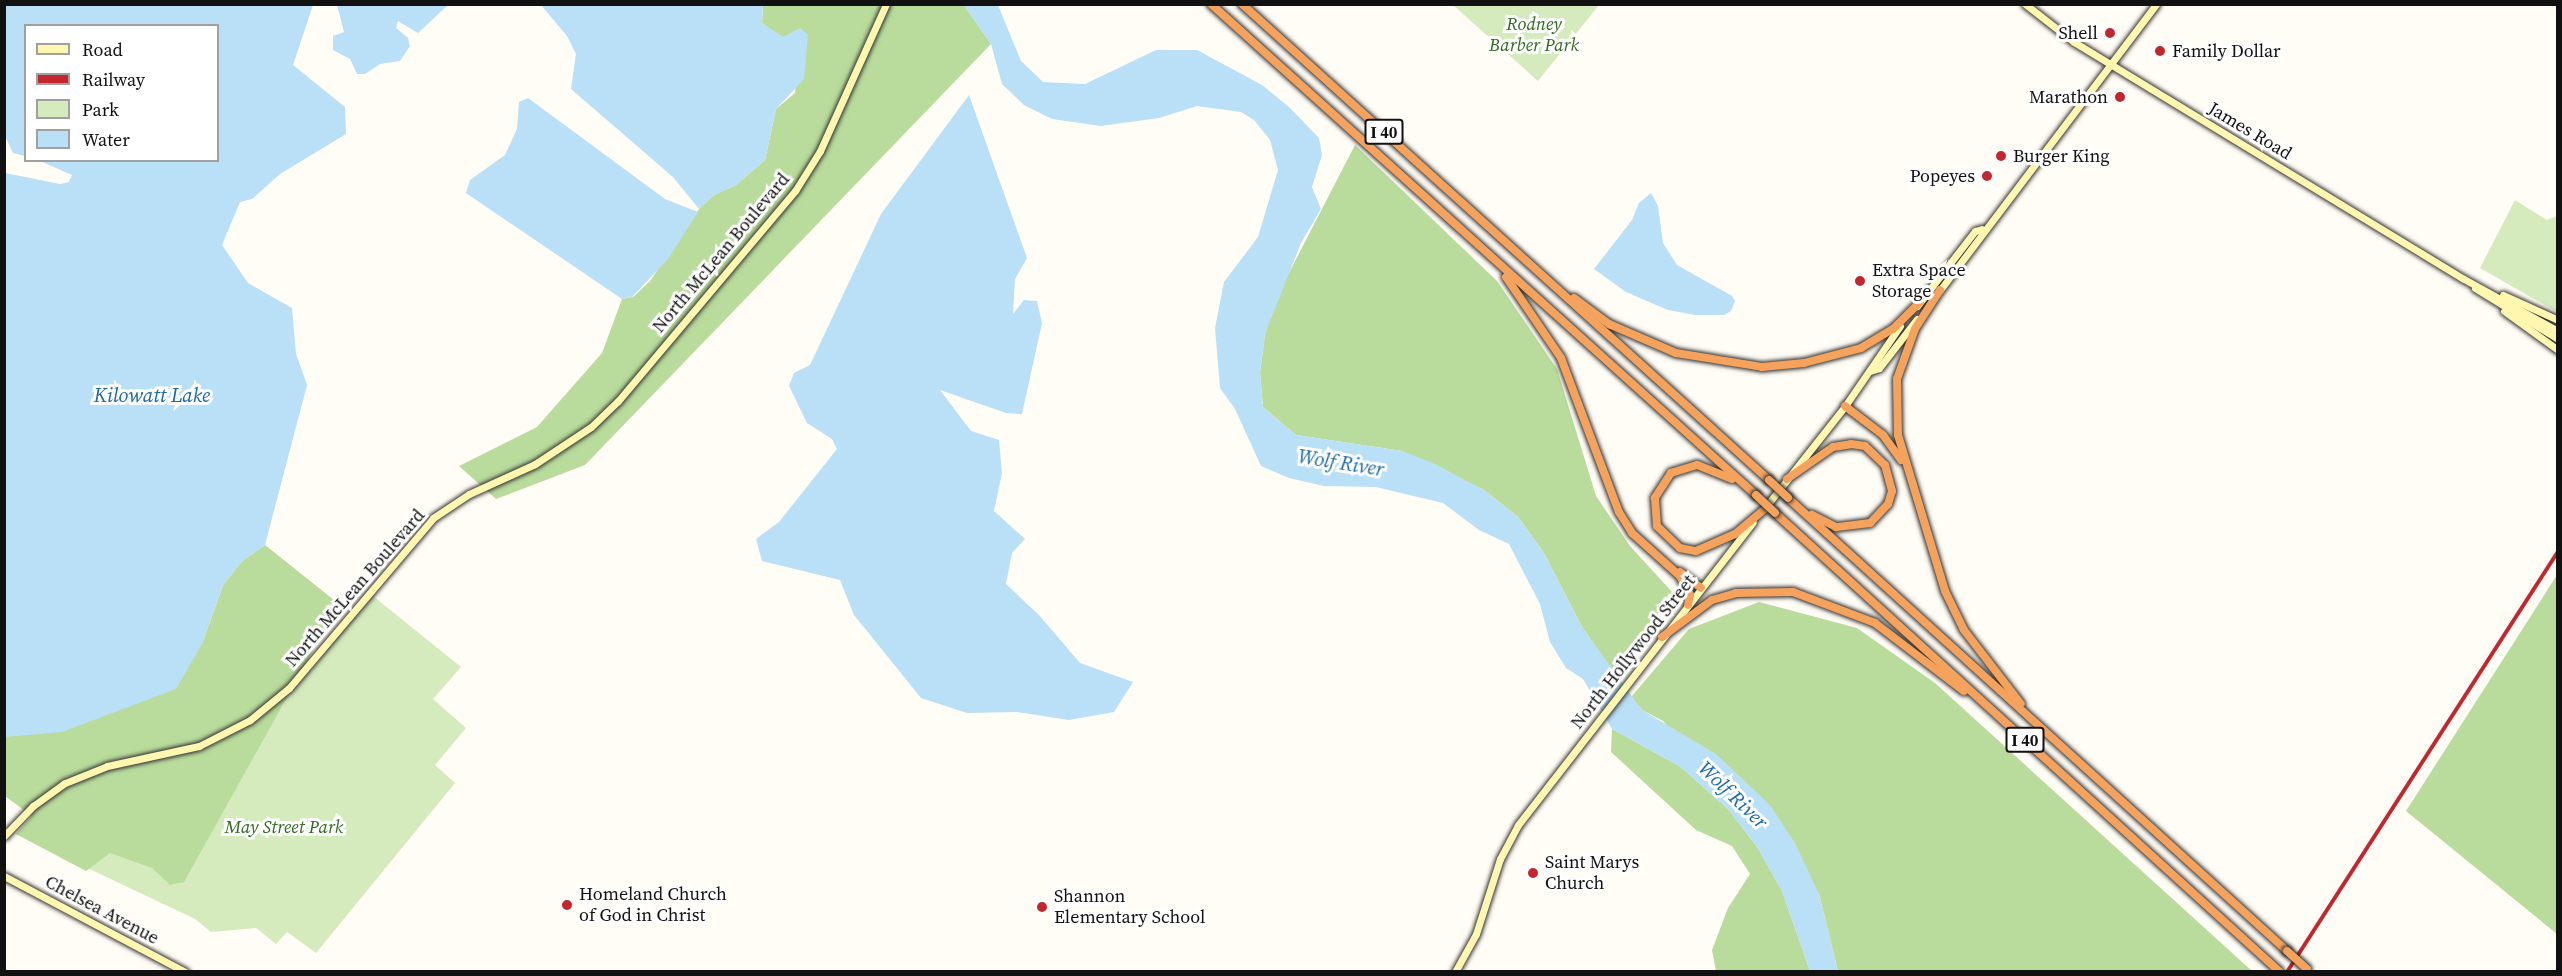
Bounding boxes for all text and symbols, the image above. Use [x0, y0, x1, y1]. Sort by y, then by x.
park label: Rodney Barber Park [1489, 14, 1579, 57]
place label: Shell [2058, 22, 2098, 44]
legend [24, 24, 219, 162]
marker: Shell [2103, 26, 2117, 40]
text: Road [82, 37, 123, 62]
place label: Family Dollar [2172, 40, 2281, 62]
marker: Family Dollar [2153, 44, 2167, 58]
text: Railway [82, 67, 145, 92]
place label: Marathon [2029, 86, 2108, 108]
marker: Marathon [2113, 90, 2127, 104]
text: Park [82, 97, 119, 122]
street label: James Road [2204, 98, 2296, 164]
road number: I 40 [1364, 119, 1404, 145]
text: Water [82, 127, 130, 152]
place label: Burger King [2013, 145, 2110, 167]
marker: Burger King [1994, 149, 2008, 163]
place label: Popeyes [1910, 165, 1975, 187]
street label: North McLean Boulevard [648, 169, 794, 337]
marker: Popeyes [1980, 169, 1994, 183]
place label: Extra Space Storage [1872, 260, 1966, 302]
marker: Extra Space Storage [1853, 274, 1867, 288]
water label: Kilowatt Lake [94, 383, 210, 407]
water label: Wolf River [1296, 444, 1386, 482]
street label: North McLean Boulevard [281, 505, 429, 671]
street label: North Hollywood Street [1566, 571, 1700, 733]
road number: I 40 [2006, 727, 2044, 753]
water label: Wolf River [1693, 756, 1773, 834]
park label: May Street Park [225, 816, 343, 838]
place label: Saint Marys Church [1545, 852, 1639, 894]
marker: Saint Marys Church [1526, 866, 1540, 880]
street label: Chelsea Avenue [41, 871, 163, 949]
place label: Homeland Church of God in Christ [579, 884, 727, 926]
place label: Shannon Elementary School [1054, 886, 1205, 928]
marker: Homeland Church of God in Christ [560, 898, 574, 912]
marker: Shannon Elementary School [1035, 900, 1049, 914]

